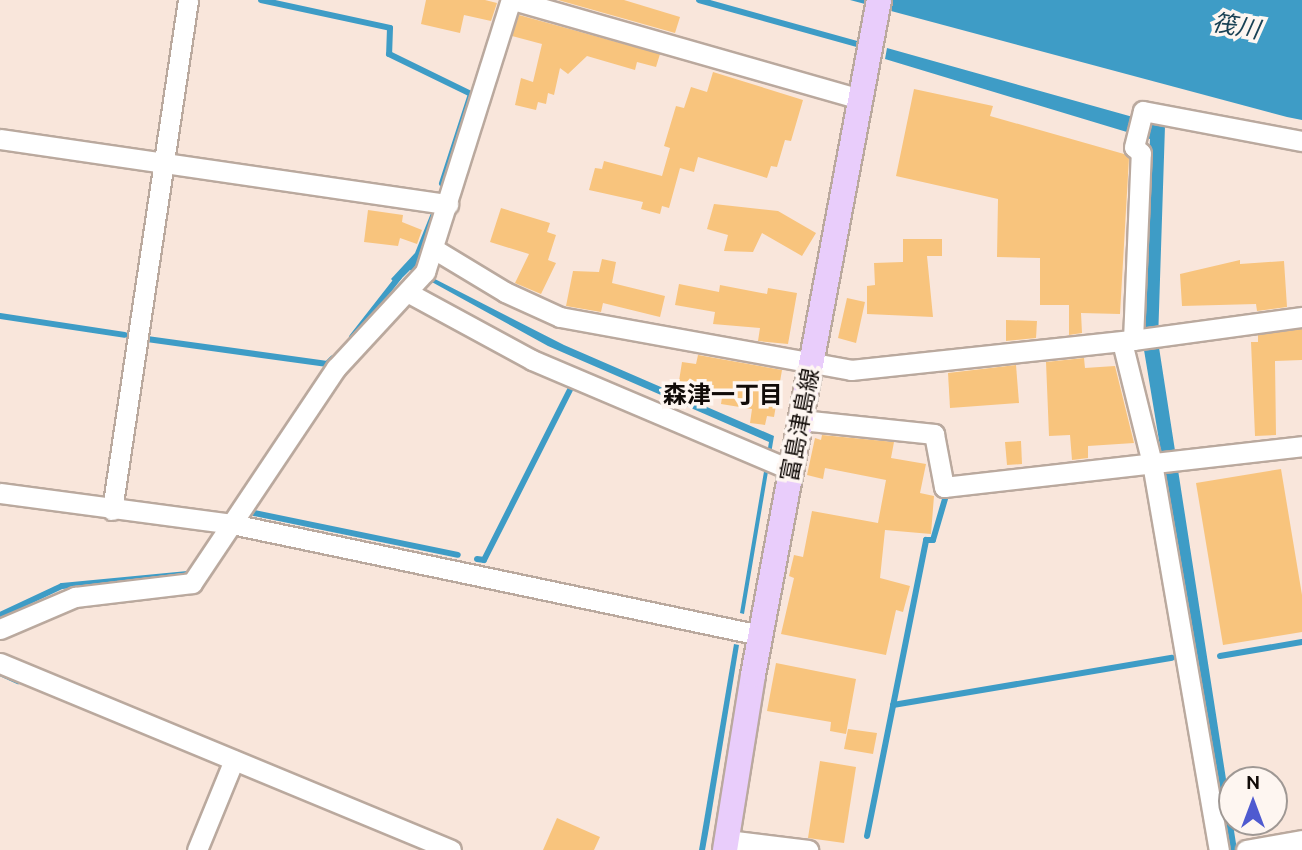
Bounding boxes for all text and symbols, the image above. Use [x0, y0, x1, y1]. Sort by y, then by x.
water label: 筏川 [1210, 8, 1262, 44]
street label: 富島津島線 [775, 366, 825, 484]
district label: 森津一丁目 [663, 381, 783, 409]
north arrow [1218, 766, 1288, 836]
text: N [1246, 771, 1260, 793]

